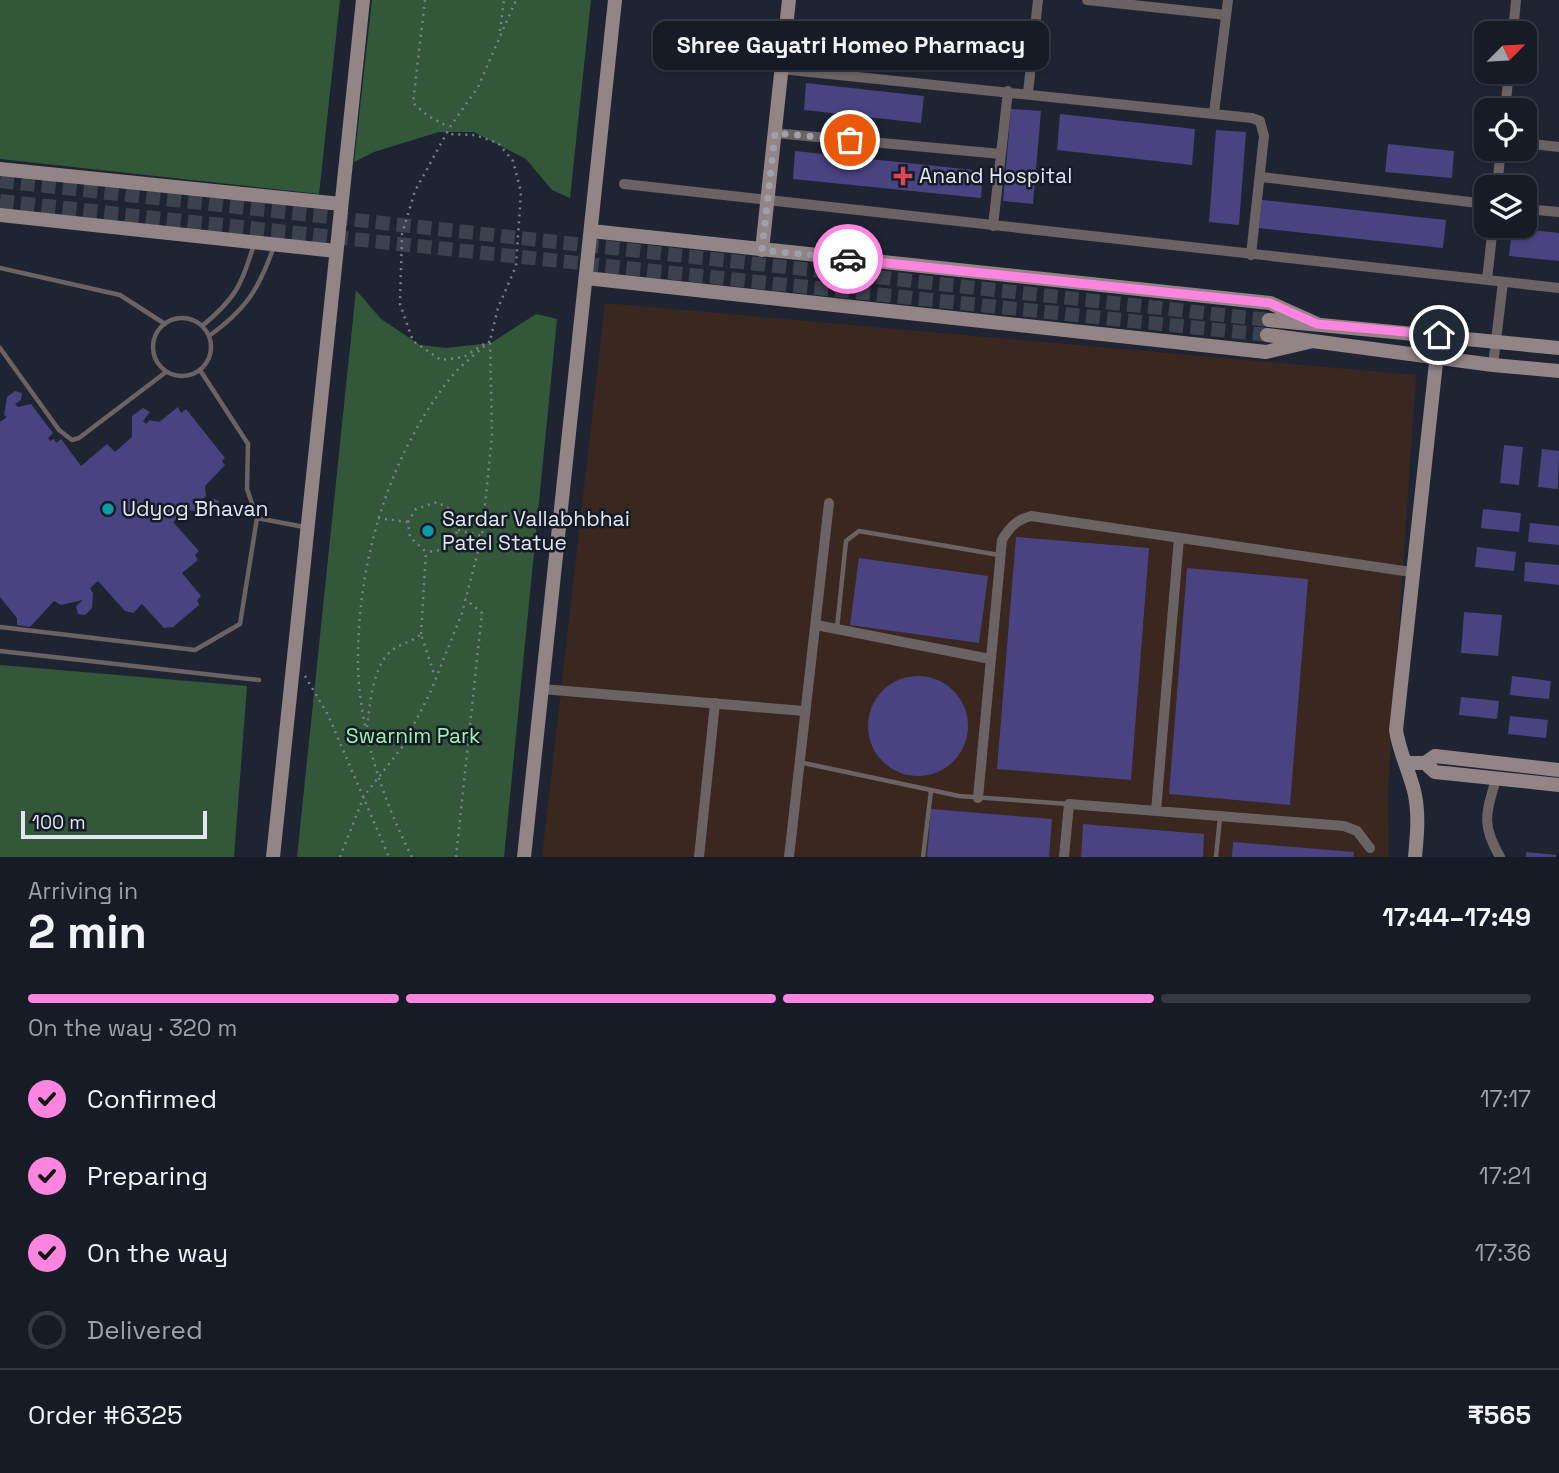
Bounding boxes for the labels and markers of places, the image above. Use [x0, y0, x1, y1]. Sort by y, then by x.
callout: Shree Gayatri Homeo Pharmacy [652, 21, 1048, 70]
pin [820, 110, 880, 170]
place label: Anand Hospital [919, 162, 1072, 189]
marker: Anand Hospital [893, 166, 913, 186]
pin [1409, 305, 1469, 365]
place label: Udyog Bhavan [122, 495, 268, 522]
marker: Udyog Bhavan [100, 501, 116, 517]
place label: Sardar Vallabhbhai Patel Statue [442, 505, 630, 556]
marker: Sardar Vallabhbhai Patel Statue [420, 523, 436, 539]

